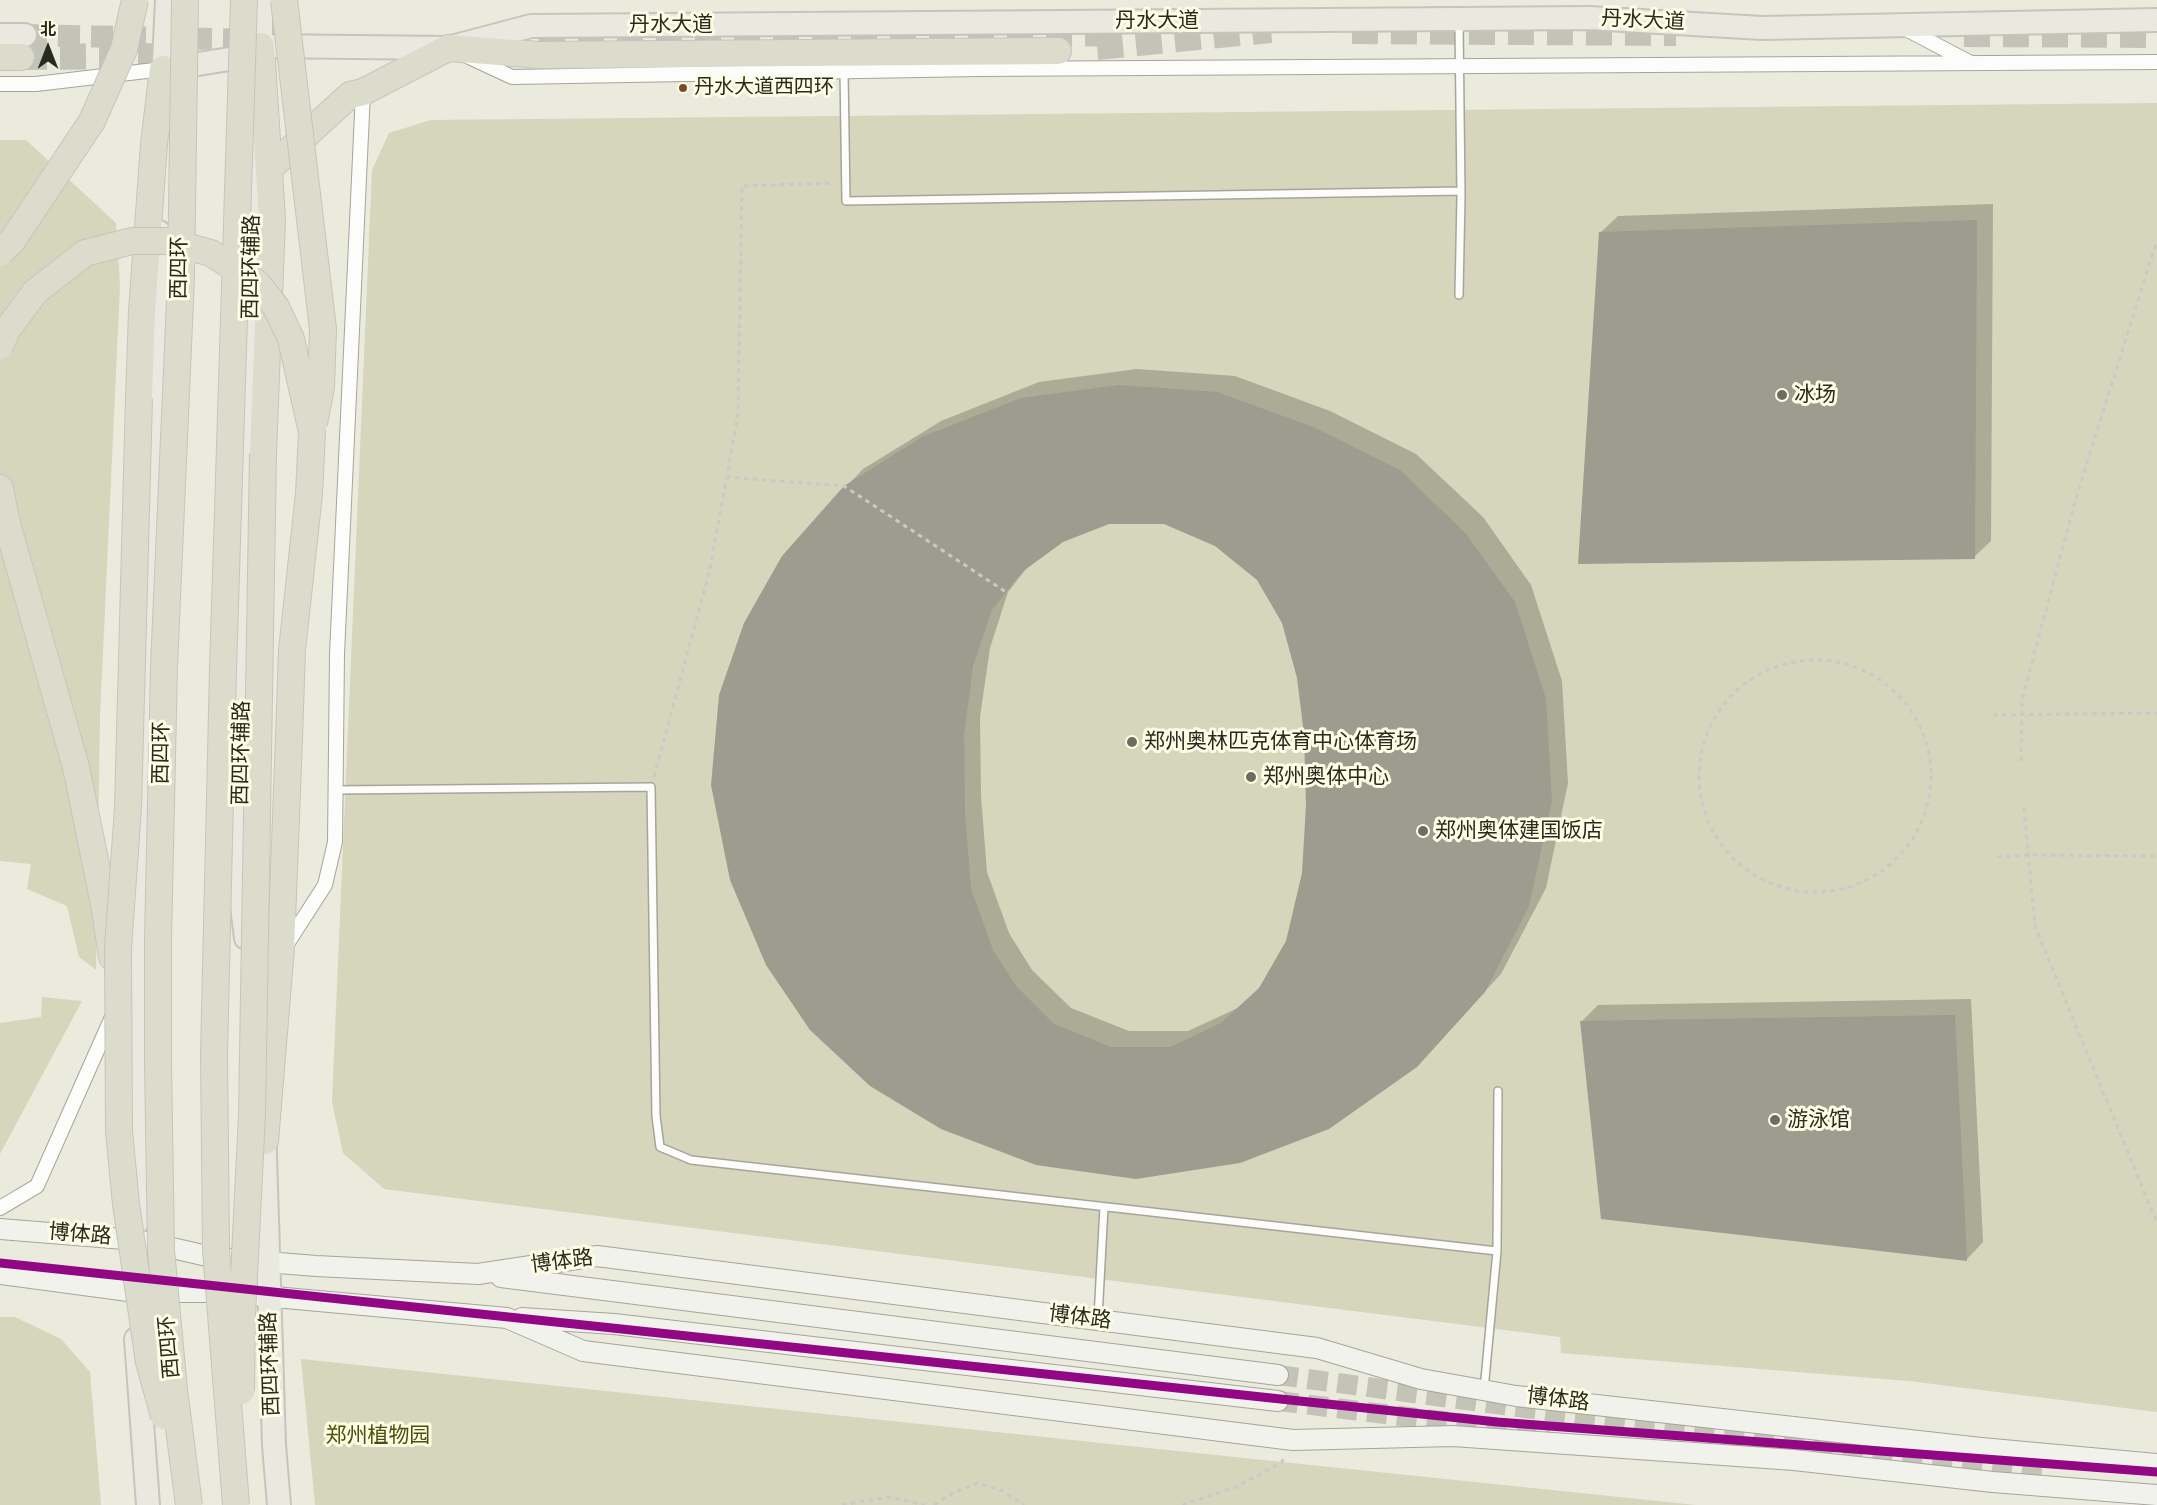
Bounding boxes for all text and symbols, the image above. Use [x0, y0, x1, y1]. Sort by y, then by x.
street label: 丹水大道 [1600, 6, 1686, 36]
street label: 丹水大道 [1115, 8, 1199, 34]
street label: 丹水大道 [629, 12, 713, 38]
north arrow [18, 18, 78, 78]
text: 北 [40, 19, 56, 40]
place label: 丹水大道西四环 [694, 76, 834, 100]
marker: 丹水大道西四环 [677, 82, 689, 94]
street label: 西四环辅路 [238, 214, 266, 320]
street label: 西四环 [167, 236, 193, 300]
place label: 冰场 [1794, 382, 1836, 408]
marker: 冰场 [1775, 388, 1789, 402]
street label: 西四环辅路 [228, 700, 256, 806]
street label: 西四环 [149, 721, 175, 785]
place label: 郑州奥林匹克体育中心体育场 [1144, 729, 1417, 755]
marker: 郑州奥林匹克体育中心体育场 [1125, 735, 1139, 749]
place label: 郑州奥体中心 [1263, 764, 1389, 790]
marker: 郑州奥体中心 [1244, 770, 1258, 784]
place label: 郑州奥体建国饭店 [1435, 818, 1603, 844]
marker: 郑州奥体建国饭店 [1416, 824, 1430, 838]
place label: 游泳馆 [1787, 1107, 1850, 1133]
marker: 游泳馆 [1768, 1113, 1782, 1127]
street label: 博体路 [48, 1220, 112, 1250]
street label: 博体路 [529, 1246, 595, 1278]
street label: 博体路 [1047, 1302, 1113, 1334]
street label: 西四环辅路 [257, 1311, 285, 1417]
street label: 西四环 [155, 1315, 185, 1379]
street label: 博体路 [1525, 1384, 1591, 1416]
park label: 郑州植物园 [326, 1423, 430, 1449]

